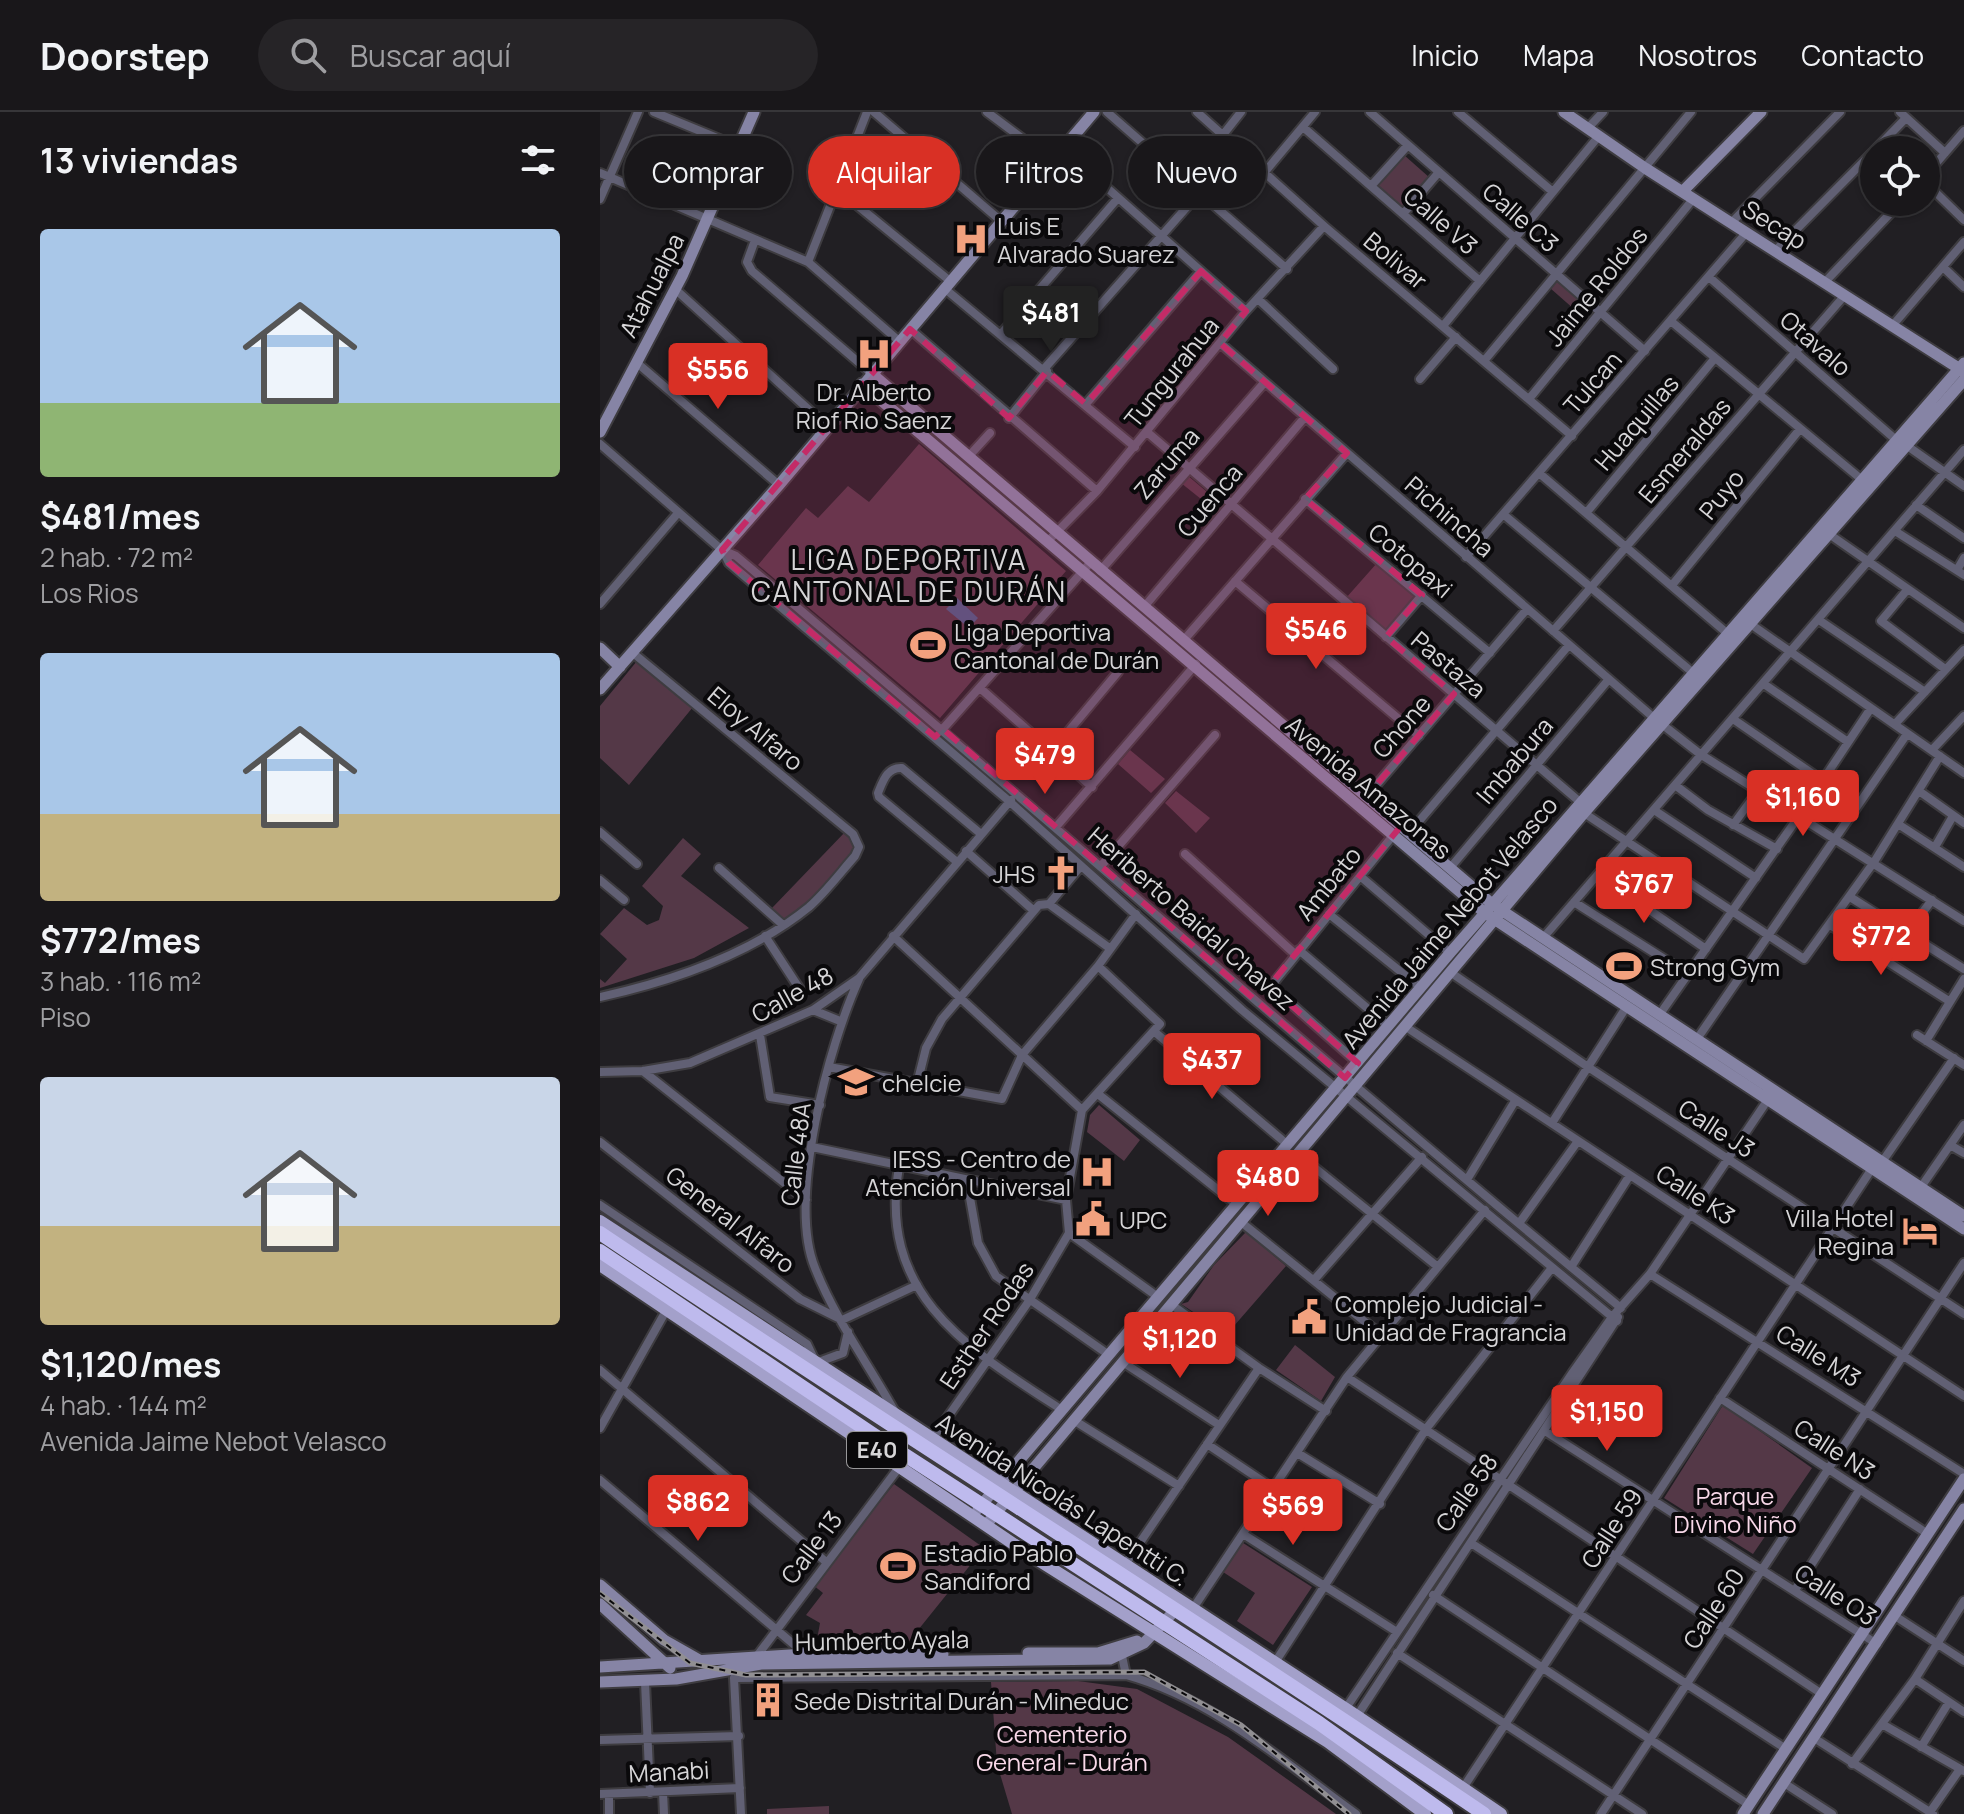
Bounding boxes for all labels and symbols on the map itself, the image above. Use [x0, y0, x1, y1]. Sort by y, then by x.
street label: Calle C3 [1476, 175, 1566, 259]
street label: Calle V3 [1397, 179, 1485, 261]
street label: Secap [1737, 192, 1813, 256]
place label: Luis E Alvarado Suarez [997, 209, 1175, 270]
street label: Jaime Roldos [1538, 219, 1654, 353]
hospital icon: Luis E Alvarado Suarez [952, 220, 990, 258]
street label: Bolivar [1357, 224, 1435, 297]
street label: Atahualpa [611, 227, 691, 343]
pin: $481 [1004, 286, 1098, 354]
street label: Otavalo [1773, 303, 1859, 383]
street label: Tungurahua [1116, 310, 1226, 434]
hospital icon: Dr. Alberto Riof Rio Saenz [855, 335, 893, 373]
pin: $556 [671, 343, 765, 411]
street label: Tulcan [1555, 343, 1629, 421]
street label: Huaquillas [1586, 367, 1686, 477]
place label: Dr. Alberto Riof Rio Saenz [796, 375, 952, 436]
street label: Esmeraldas [1630, 390, 1738, 510]
street label: Zaruma [1126, 420, 1206, 506]
street label: Cuenca [1169, 457, 1249, 543]
street label: Puyo [1691, 462, 1751, 526]
street label: Pichincha [1398, 468, 1502, 564]
street label: Cotopaxi [1362, 515, 1460, 605]
district label: LIGA DEPORTIVA CANTONAL DE DURÁN [751, 540, 1067, 610]
pin: $546 [1269, 603, 1363, 671]
place label: Liga Deportiva Cantonal de Durán [954, 615, 1159, 676]
street label: Pastaza [1405, 623, 1493, 705]
sports icon: Liga Deportiva Cantonal de Durán [909, 626, 947, 664]
street label: Eloy Alfaro [701, 678, 811, 778]
street label: Chone [1364, 687, 1438, 765]
street label: Avenida Amazonas [1279, 708, 1459, 866]
street label: Imbabura [1468, 710, 1560, 810]
pin: $479 [998, 728, 1092, 796]
pin: $1,160 [1738, 770, 1868, 838]
street label: Avenida Jaime Nebot Velasco [1334, 789, 1564, 1055]
street label: Heriberto Baidal Chavez [1082, 819, 1302, 1017]
street label: Ambato [1288, 839, 1368, 927]
church icon: JHS [1042, 854, 1080, 892]
place label: JHS [993, 857, 1035, 890]
pin: $767 [1597, 857, 1691, 925]
pin: $772 [1834, 909, 1928, 977]
sports icon: Strong Gym [1605, 947, 1643, 985]
place label: Strong Gym [1650, 950, 1780, 983]
street label: Calle 48 [745, 958, 839, 1030]
pin: $437 [1165, 1033, 1259, 1101]
school or university icon: chelcie [837, 1063, 875, 1101]
place label: chelcie [882, 1066, 962, 1099]
street label: Calle J3 [1672, 1091, 1762, 1165]
street label: Calle 48A [772, 1100, 818, 1208]
place label: IESS - Centro de Atención Universal [865, 1142, 1071, 1203]
pin: $480 [1221, 1150, 1315, 1218]
hospital icon: IESS - Centro de Atención Universal [1078, 1153, 1116, 1191]
street label: Calle K3 [1650, 1156, 1742, 1232]
street label: General Alfaro [660, 1158, 802, 1280]
public building icon: UPC [1074, 1200, 1112, 1238]
place label: Villa Hotel Regina [1786, 1201, 1894, 1262]
place label: UPC [1119, 1203, 1168, 1236]
hotel icon: Villa Hotel Regina [1901, 1212, 1939, 1250]
street label: Esther Rodas [931, 1255, 1041, 1395]
place label: Complejo Judicial - Unidad de Fragrancia [1335, 1287, 1567, 1348]
public building icon: Complejo Judicial - Unidad de Fragrancia [1290, 1298, 1328, 1336]
pin: $1,120 [1115, 1312, 1245, 1380]
street label: Calle M3 [1770, 1316, 1868, 1394]
pin: $1,150 [1542, 1385, 1672, 1453]
street label: Avenida Nicolás Lapentti C. [930, 1405, 1196, 1593]
street label: Calle N3 [1788, 1411, 1882, 1487]
road number: E40 [847, 1432, 907, 1468]
street label: Calle 58 [1427, 1446, 1505, 1538]
pin: $862 [651, 1475, 745, 1543]
pin: $569 [1246, 1479, 1340, 1547]
park label: Parque Divino Niño [1673, 1479, 1797, 1540]
street label: Calle 59 [1573, 1482, 1649, 1574]
street label: Calle 13 [773, 1504, 849, 1590]
place label: Estadio Pablo Sandiford [924, 1536, 1073, 1597]
sports icon: Estadio Pablo Sandiford [879, 1547, 917, 1585]
street label: Calle O3 [1789, 1555, 1883, 1633]
street label: Calle 60 [1675, 1561, 1751, 1655]
street label: Humberto Ayala [794, 1622, 970, 1658]
building icon: Sede Distrital Durán - Mineduc [749, 1681, 787, 1719]
place label: Sede Distrital Durán - Mineduc [794, 1684, 1129, 1717]
park label: Cementerio General - Durán [976, 1717, 1148, 1778]
street label: Manabi [628, 1752, 710, 1790]

